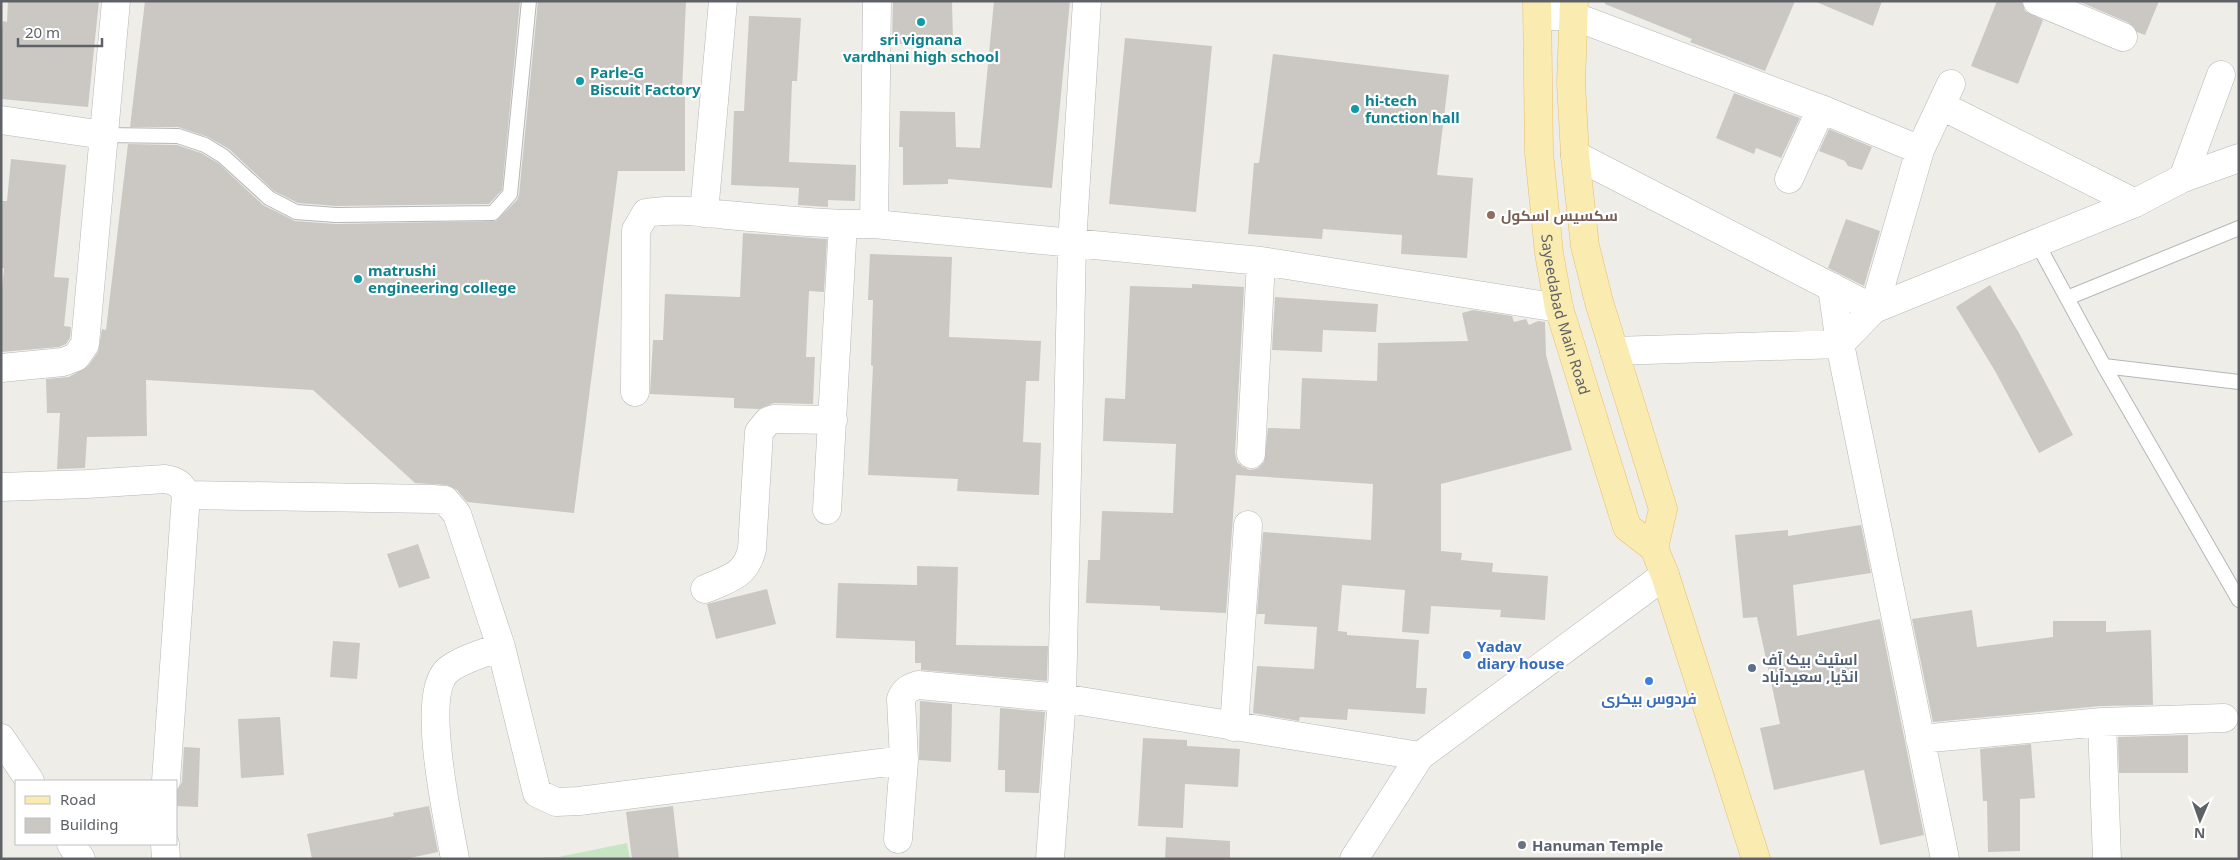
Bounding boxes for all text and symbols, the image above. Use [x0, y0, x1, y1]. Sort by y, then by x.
scale bar [18, 15, 101, 47]
marker: sri vignana vardhani high school [915, 16, 927, 28]
text: 20 m [25, 22, 60, 42]
place label: sri vignana vardhani high school [843, 29, 999, 66]
place label: Parle-G Biscuit Factory [590, 62, 701, 99]
marker: Parle-G Biscuit Factory [574, 75, 586, 87]
place label: hi-tech function hall [1365, 90, 1460, 127]
marker: hi-tech function hall [1349, 103, 1361, 115]
place label: سکسیس اسکول [1501, 205, 1618, 225]
marker: سکسیس اسکول [1485, 209, 1497, 221]
street label: Sayeedabad Main Road [1537, 233, 1595, 397]
place label: matrushi engineering college [368, 260, 516, 297]
marker: matrushi engineering college [352, 273, 364, 285]
place label: Yadav diary house [1477, 636, 1565, 673]
marker: Yadav diary house [1461, 649, 1473, 661]
place label: اسٹیٹ بیک آف انڈیا, سعیدآباد [1762, 649, 1858, 686]
marker: اسٹیٹ بیک آف انڈیا, سعیدآباد [1746, 662, 1758, 674]
marker: فردوس بیکری [1643, 675, 1655, 687]
place label: فردوس بیکری [1601, 688, 1697, 708]
legend [15, 780, 178, 845]
text: Road [60, 789, 96, 809]
north arrow [2175, 795, 2225, 845]
text: Building [60, 814, 118, 834]
text: N [2194, 824, 2206, 843]
place label: Hanuman Temple [1532, 835, 1663, 855]
marker: Hanuman Temple [1516, 839, 1528, 851]

